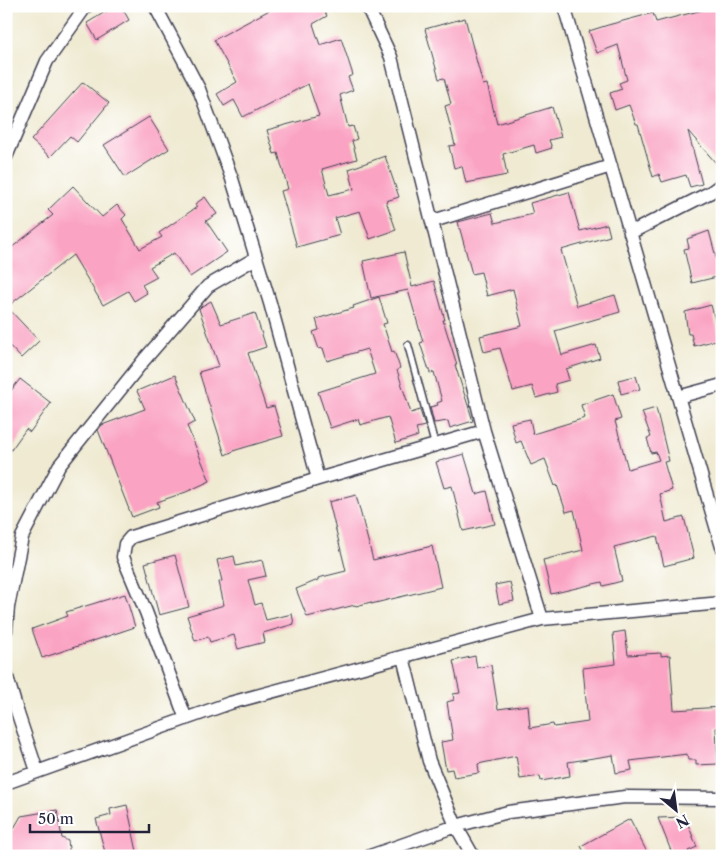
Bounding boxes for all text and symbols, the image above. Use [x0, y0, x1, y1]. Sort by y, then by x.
north arrow [650, 784, 700, 834]
scale bar [30, 802, 149, 834]
text: 50 m [38, 809, 74, 828]
text: N [673, 811, 692, 832]

